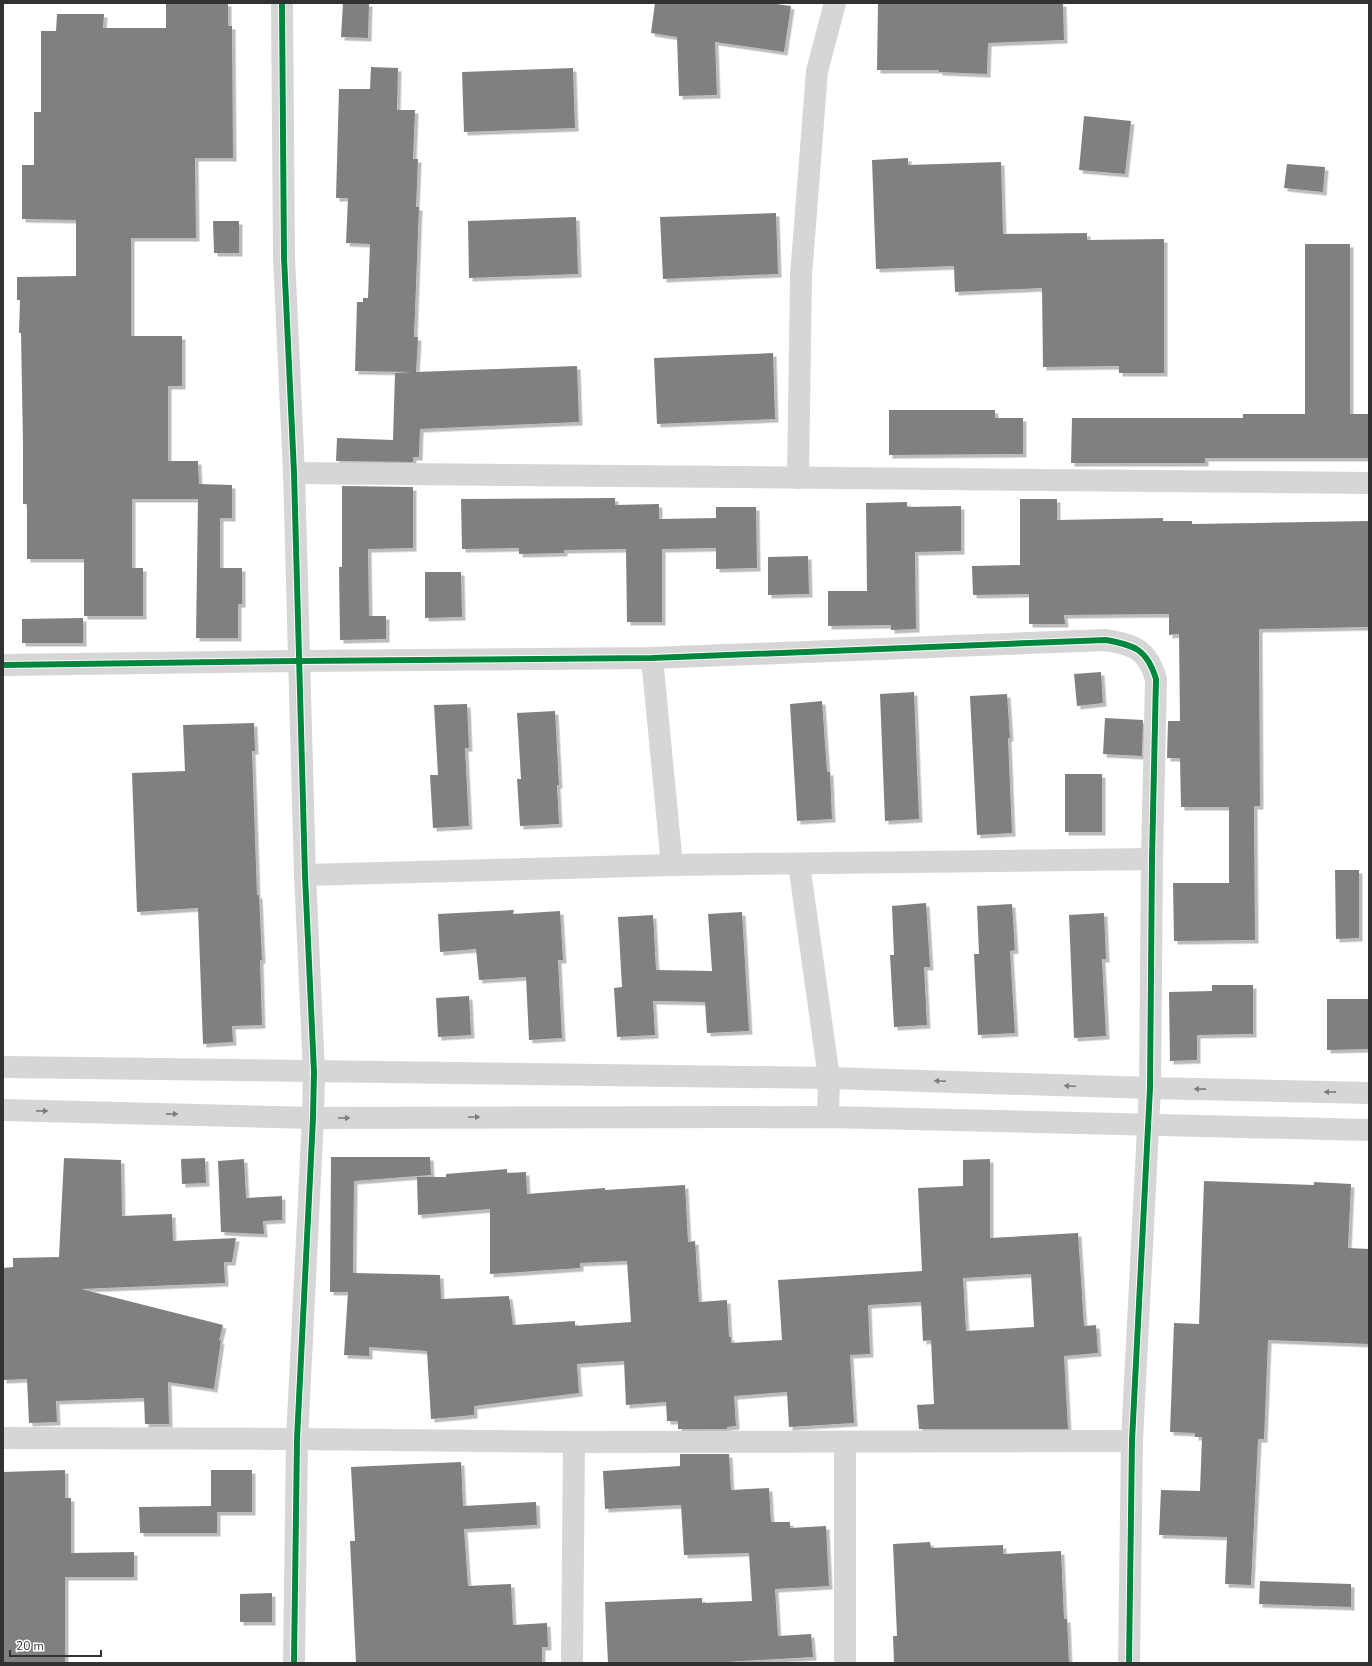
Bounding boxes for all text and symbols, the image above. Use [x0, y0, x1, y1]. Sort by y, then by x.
one-way arrow [934, 1078, 946, 1085]
one-way arrow [1063, 1083, 1076, 1089]
one-way arrow [1194, 1086, 1206, 1093]
one-way arrow [1323, 1089, 1336, 1095]
one-way arrow [36, 1108, 49, 1114]
one-way arrow [166, 1111, 179, 1117]
one-way arrow [468, 1114, 481, 1120]
one-way arrow [338, 1115, 351, 1121]
scale bar [10, 1632, 101, 1658]
text: 20 m [16, 1638, 44, 1654]

